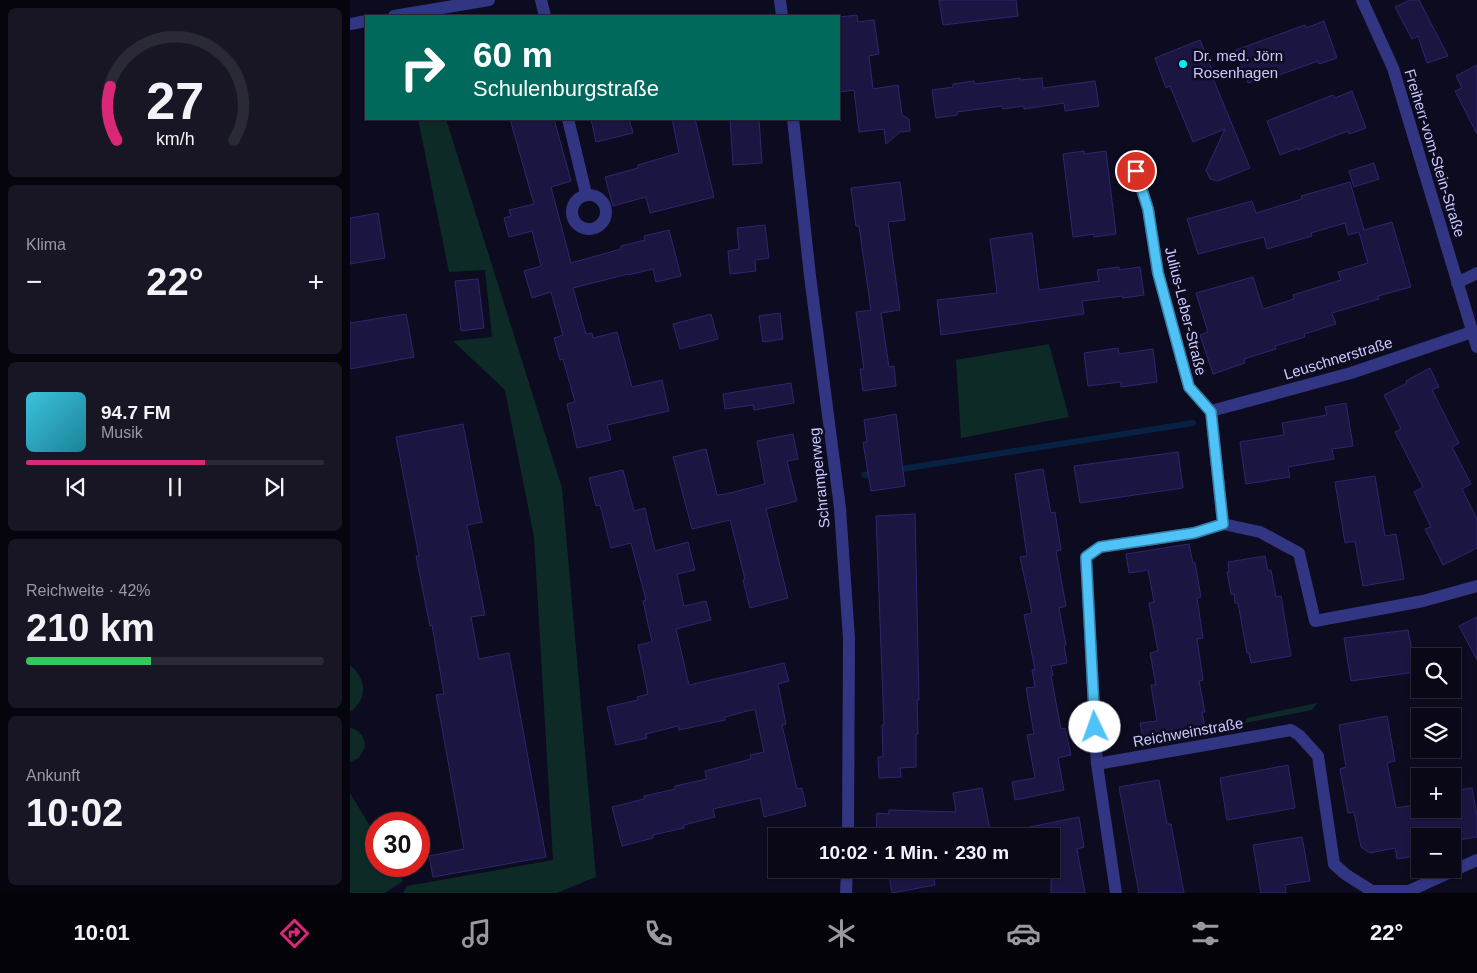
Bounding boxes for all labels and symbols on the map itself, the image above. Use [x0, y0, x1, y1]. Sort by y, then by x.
place label: Dr. med. Jörn Rosenhagen [1193, 47, 1283, 81]
marker: Dr. med. Jörn Rosenhagen [1177, 58, 1189, 70]
street label: Freiherr-vom-Stein-Straße [1401, 67, 1469, 239]
pin [1115, 150, 1157, 192]
street label: Julius-Leber-Straße [1162, 245, 1210, 377]
street label: Leuschnerstraße [1282, 333, 1394, 383]
street label: Schramperweg [805, 427, 833, 529]
position arrow [1068, 700, 1120, 752]
street label: Reichweinstraße [1132, 714, 1244, 750]
speed limit sign: 30 [365, 812, 430, 877]

